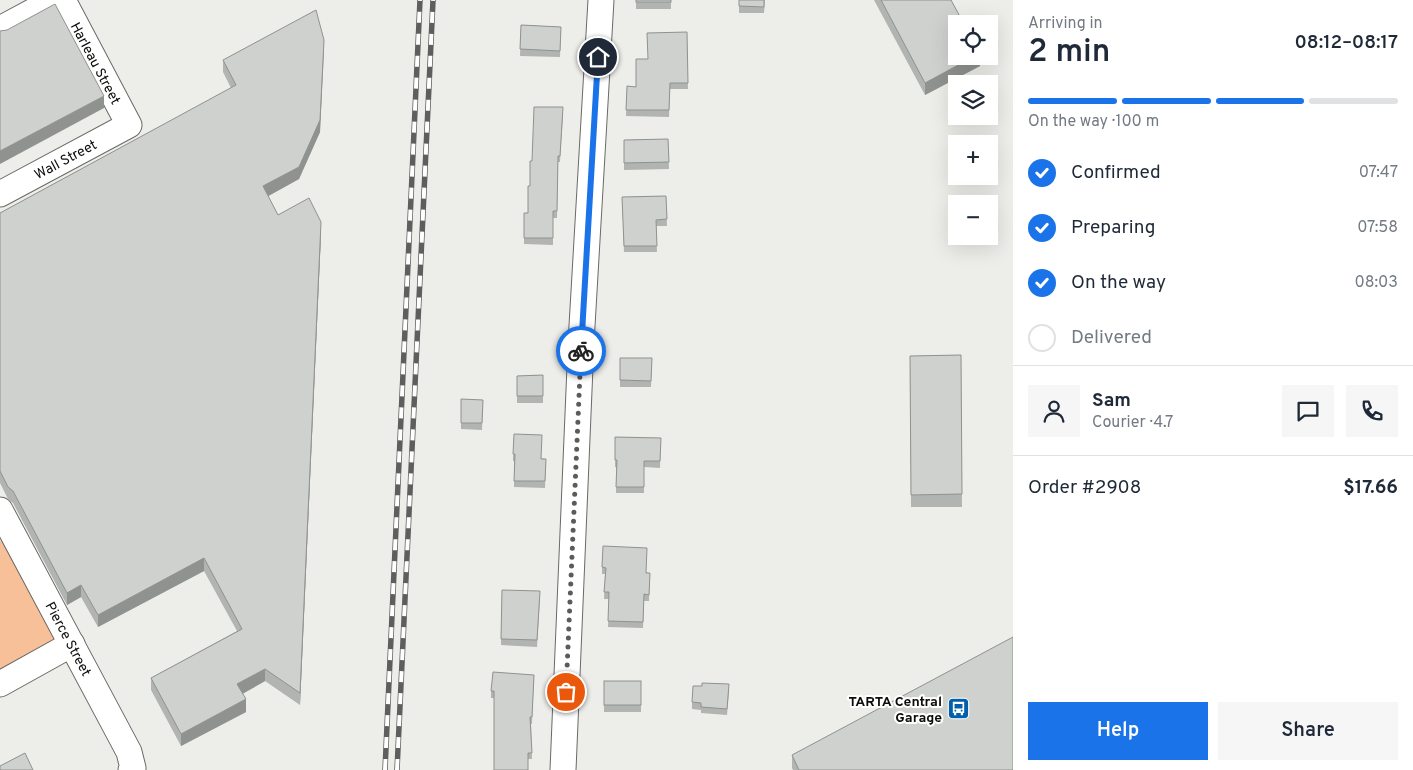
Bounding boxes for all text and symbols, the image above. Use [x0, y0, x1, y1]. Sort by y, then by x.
text: Arriving in [1028, 14, 1103, 34]
map controls [948, 15, 998, 245]
button: locate [948, 15, 998, 65]
street label: Harleau Street [66, 20, 123, 108]
text: 08:12–08:17 [1294, 31, 1398, 55]
text: 2 min [1028, 33, 1110, 73]
pin [577, 36, 619, 78]
icon: home [584, 43, 612, 71]
button: layers [948, 75, 998, 125]
text: On the way · 100 m [1028, 112, 1159, 132]
button: + [948, 135, 998, 185]
street label: Wall Street [32, 137, 100, 184]
icon: check [1028, 159, 1056, 187]
text: Confirmed [1071, 161, 1161, 185]
text: 07:47 [1359, 163, 1398, 183]
button: − [948, 195, 998, 245]
icon: check [1028, 214, 1056, 242]
text: Preparing [1071, 216, 1155, 240]
text: 07:58 [1357, 218, 1398, 238]
icon: check [1028, 269, 1056, 297]
text: On the way [1071, 271, 1166, 295]
text: 08:03 [1354, 273, 1398, 293]
courier [556, 326, 606, 376]
text: Delivered [1071, 326, 1152, 350]
icon: bike [567, 337, 595, 365]
button: person [1028, 385, 1080, 437]
button: chat [1282, 385, 1334, 437]
button: phone [1346, 385, 1398, 437]
text: Sam [1092, 389, 1131, 413]
text: Courier · 4.7 [1092, 413, 1173, 433]
text: Order #2908 [1028, 476, 1141, 500]
text: $17.66 [1343, 476, 1398, 500]
street label: Pierce Street [41, 599, 94, 680]
pin [545, 671, 587, 713]
icon: bag [552, 678, 580, 706]
place label: TARTA Central Garage [848, 694, 942, 727]
bus stop icon: TARTA Central Garage [946, 697, 970, 721]
button: Help [1028, 702, 1208, 760]
button: Share [1218, 702, 1398, 760]

